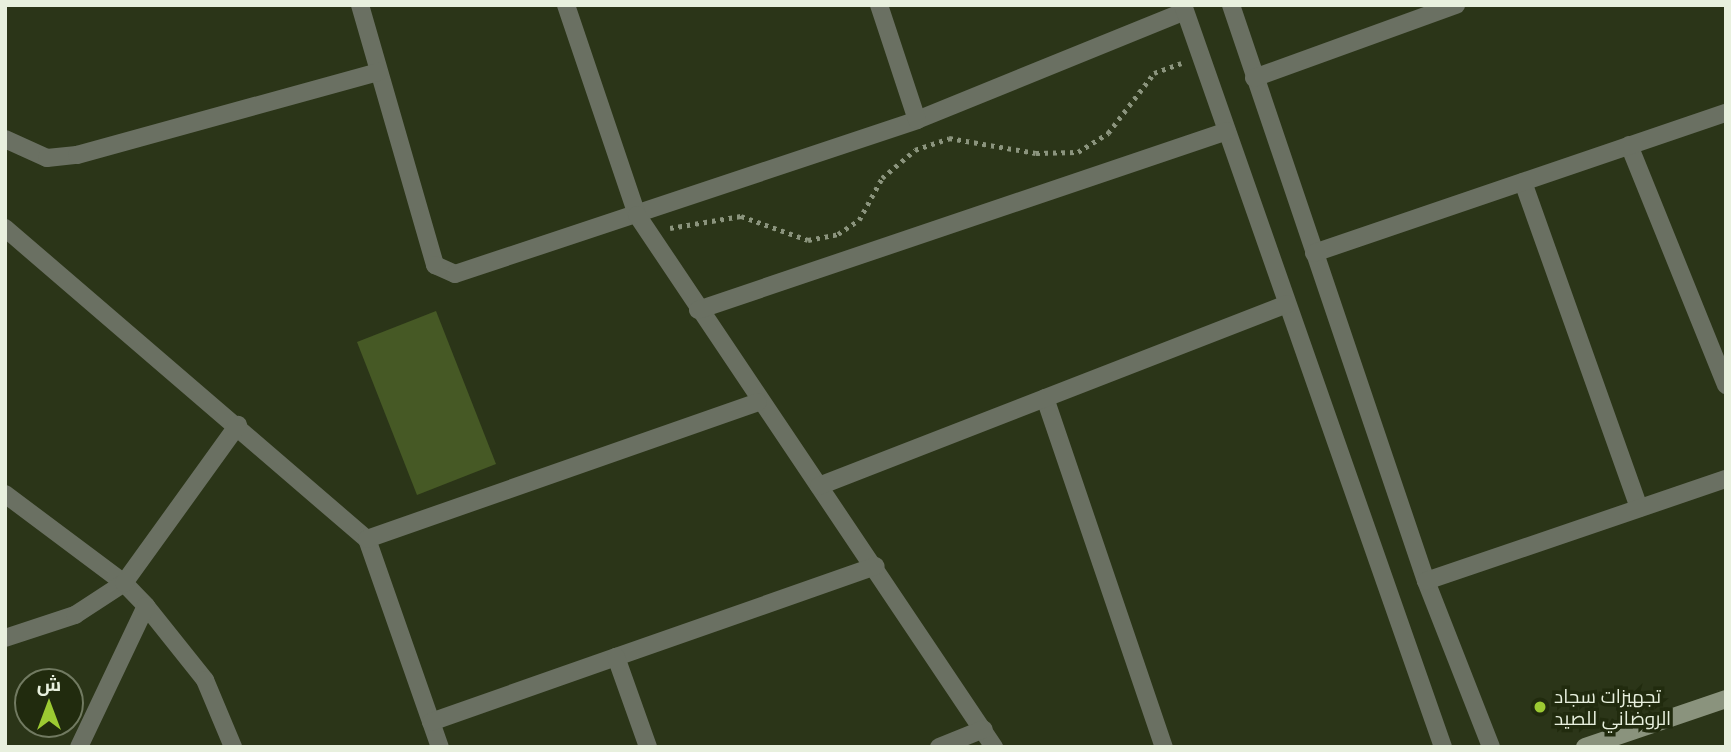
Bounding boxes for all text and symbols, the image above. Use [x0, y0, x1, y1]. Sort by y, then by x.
north arrow [14, 668, 84, 738]
text: ش [37, 672, 61, 695]
place label: تجهيزات سجاد الروضاني للصيد [1554, 685, 1671, 729]
marker: تجهيزات سجاد الروضاني للصيد [1532, 699, 1548, 715]

